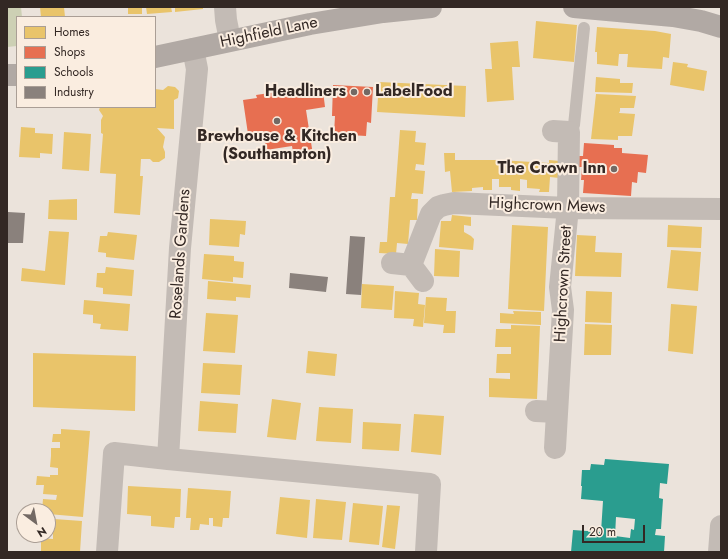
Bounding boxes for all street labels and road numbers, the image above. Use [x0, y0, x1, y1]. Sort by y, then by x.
street label: Highfield Lane [218, 13, 320, 53]
street label: Roselands Gardens [167, 188, 195, 320]
street label: Highcrown Mews [488, 194, 606, 218]
street label: Highcrown Street [551, 225, 577, 343]

